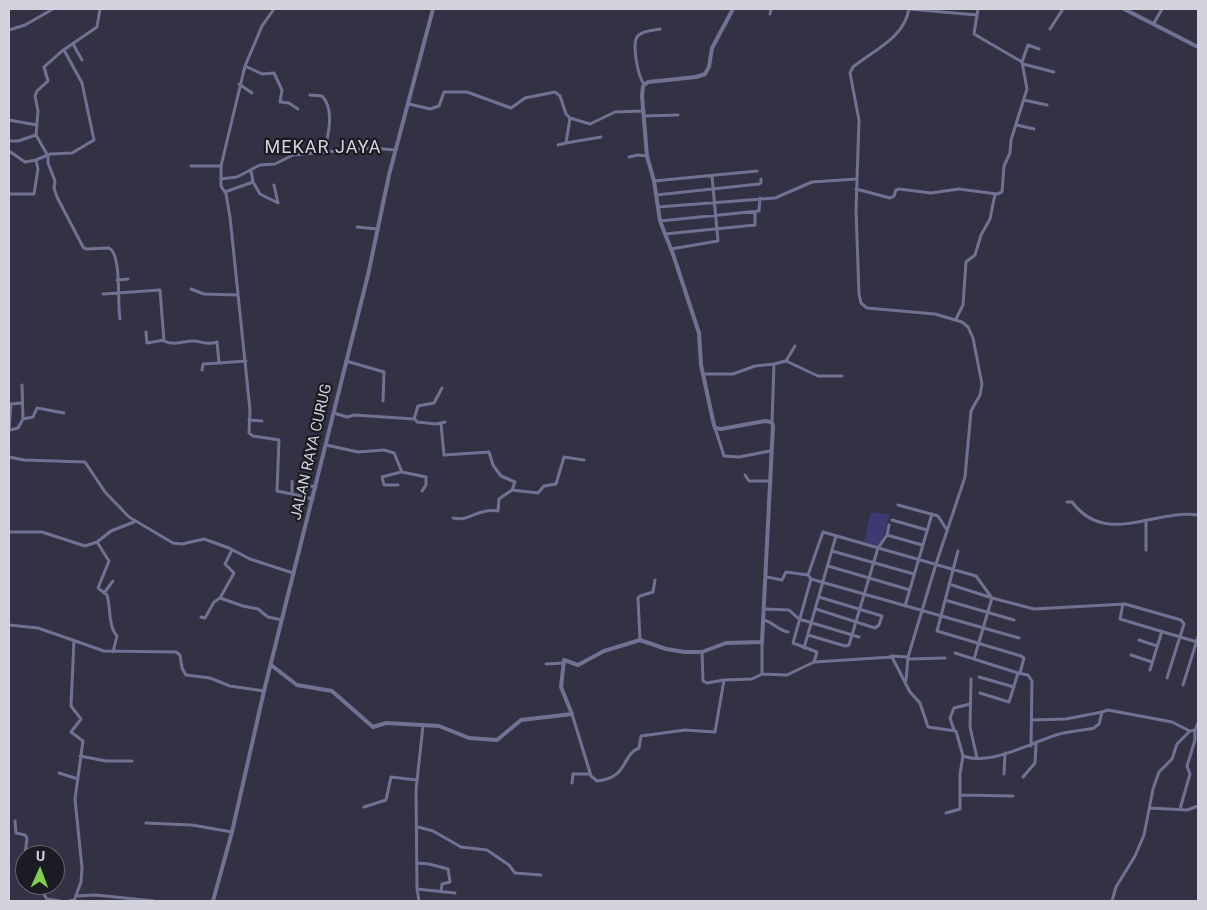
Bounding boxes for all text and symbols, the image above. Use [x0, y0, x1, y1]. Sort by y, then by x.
district label: MEKAR JAYA [263, 137, 383, 159]
street label: JALAN RAYA CURUG [288, 382, 336, 522]
north arrow [15, 845, 65, 895]
text: U [36, 848, 45, 864]

